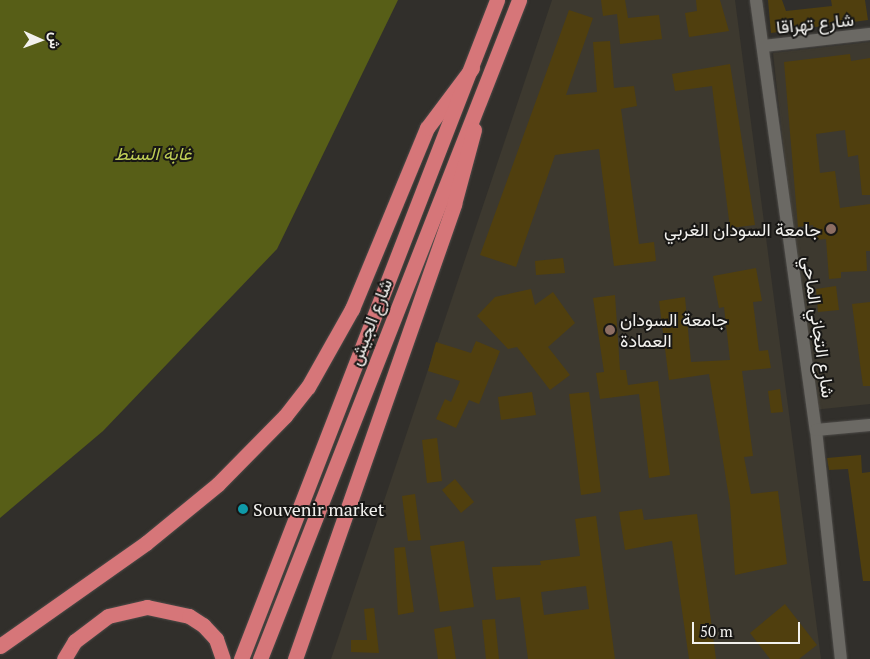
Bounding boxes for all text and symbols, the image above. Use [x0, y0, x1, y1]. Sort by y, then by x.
street label: شارع تهراقا [775, 8, 855, 38]
north arrow [15, 15, 65, 65]
text: ش [46, 32, 65, 49]
park label: غابة السنط [114, 142, 192, 164]
place label: جامعة السودان الغربي [664, 218, 821, 240]
marker: جامعة السودان الغربي [825, 223, 837, 235]
street label: شارع التجاني الماحي [798, 255, 840, 399]
street label: شارع الجيش [344, 276, 396, 368]
place label: جامعة السودان العمادة [620, 309, 728, 352]
marker: جامعة السودان العمادة [604, 324, 616, 336]
place label: Souvenir market [253, 498, 385, 520]
marker: Souvenir market [237, 503, 249, 515]
scale bar [695, 612, 802, 644]
text: 50 m [700, 621, 733, 641]

